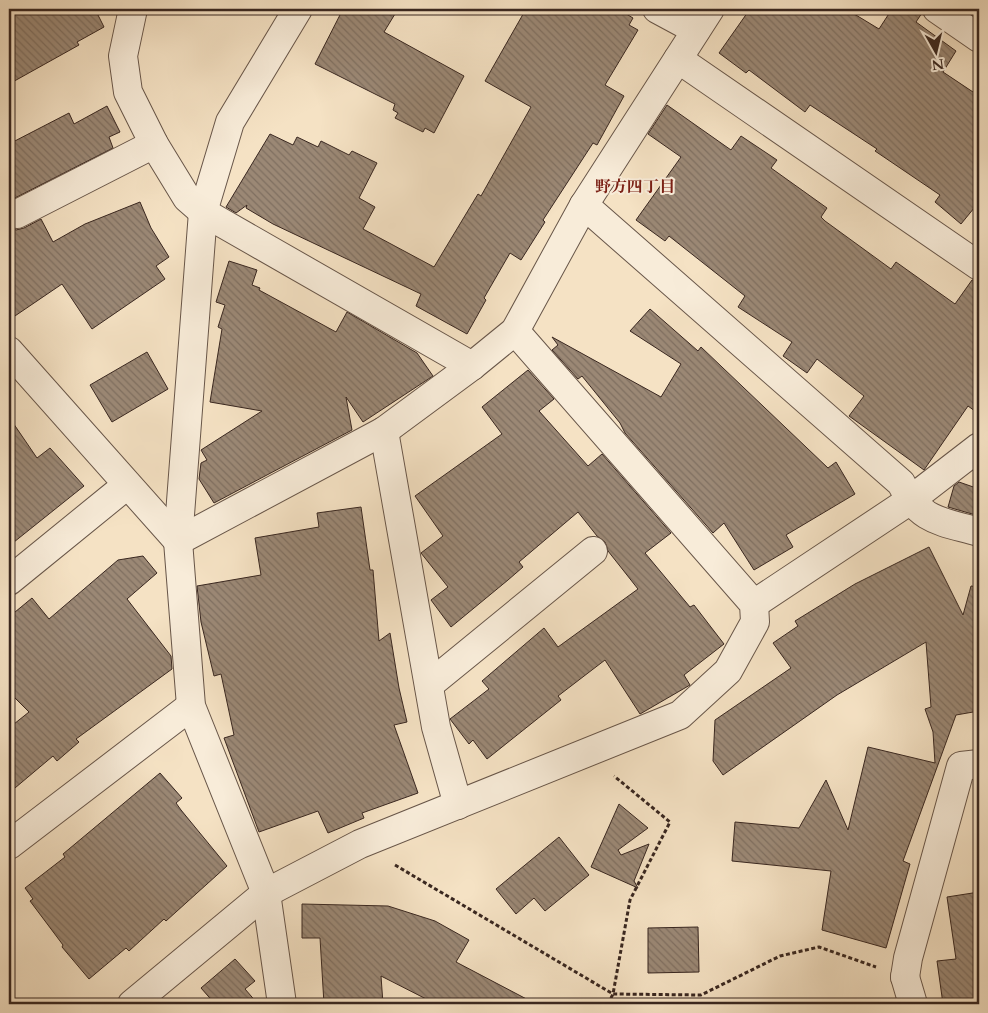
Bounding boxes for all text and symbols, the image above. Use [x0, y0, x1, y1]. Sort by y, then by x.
north arrow [910, 28, 960, 78]
text: N [930, 54, 945, 75]
district label: 野方四丁目 [595, 176, 675, 198]

